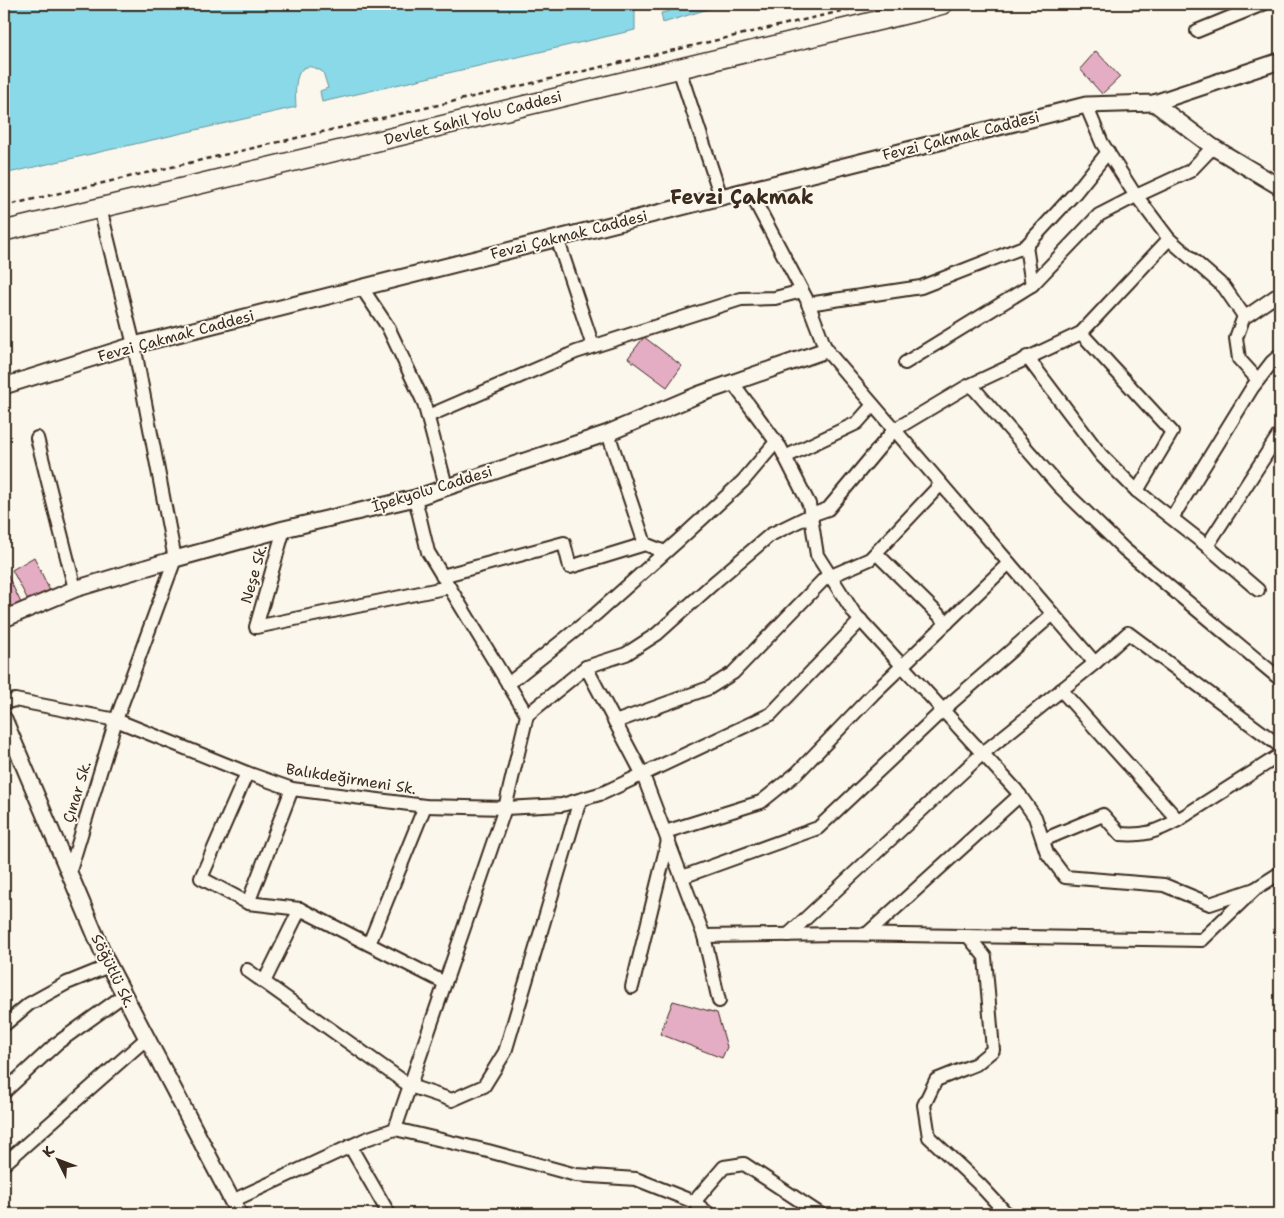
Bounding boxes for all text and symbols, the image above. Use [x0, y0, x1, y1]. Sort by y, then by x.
street label: Devlet Sahil Yolu Caddesi [382, 86, 564, 150]
street label: Fevzi Çakmak Caddesi [880, 107, 1042, 165]
district label: Fevzi Çakmak [670, 184, 814, 210]
street label: Fevzi Çakmak Caddesi [488, 206, 650, 264]
street label: Fevzi Çakmak Caddesi [96, 305, 256, 367]
street label: İpekyolu Caddesi [369, 461, 495, 517]
street label: Neşe Sk. [236, 542, 272, 606]
street label: Çınar Sk. [58, 759, 96, 825]
street label: Balıkdeğirmeni Sk. [284, 759, 418, 799]
street label: Söğütlü Sk. [87, 931, 140, 1011]
north arrow [32, 1136, 82, 1186]
text: K [38, 1141, 59, 1161]

